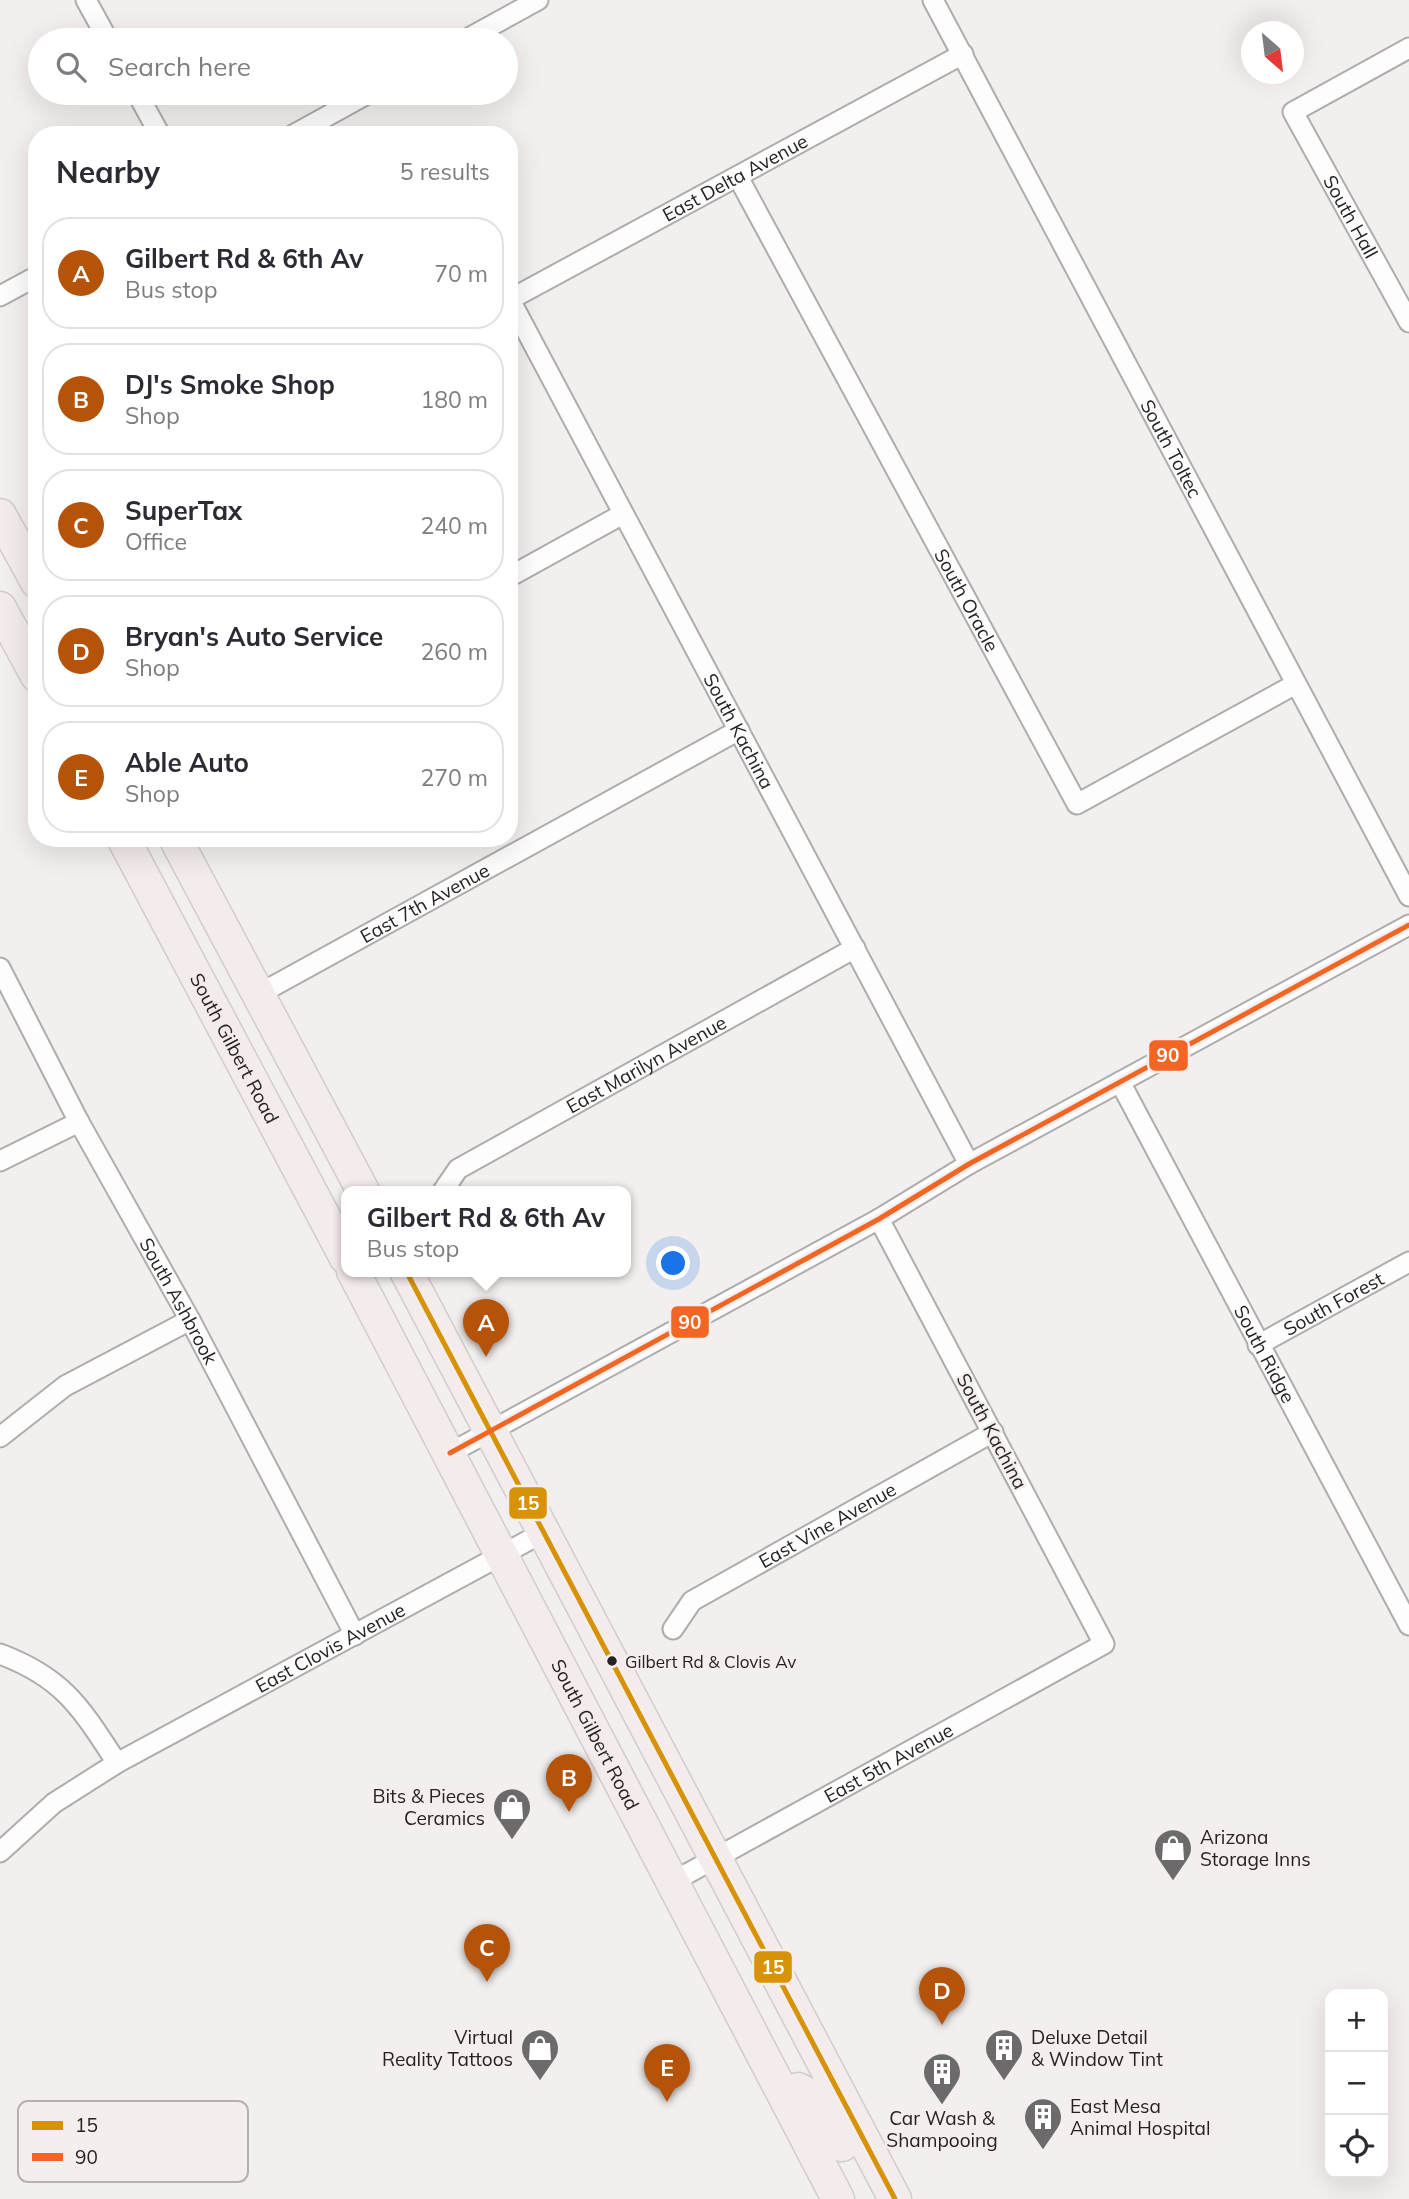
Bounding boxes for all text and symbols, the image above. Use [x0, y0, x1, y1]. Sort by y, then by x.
north arrow [1241, 21, 1304, 84]
search box [28, 28, 518, 105]
icon: search [52, 48, 90, 86]
text: Search here [108, 50, 251, 83]
street label: East Delta Avenue [658, 128, 812, 227]
text: Nearby [56, 153, 160, 191]
text: 5 results [400, 157, 490, 186]
street label: South Hall [1318, 171, 1383, 262]
text: Gilbert Rd & 6th Av [125, 242, 363, 275]
text: A [72, 259, 90, 288]
text: 70 m [434, 259, 488, 288]
text: Bus stop [125, 275, 217, 304]
text: DJ's Smoke Shop [125, 368, 335, 401]
text: B [73, 385, 89, 414]
text: 180 m [420, 385, 488, 414]
street label: South Toltec [1135, 395, 1207, 502]
text: Shop [125, 401, 180, 430]
text: SuperTax [125, 494, 242, 527]
text: C [73, 511, 89, 540]
text: 240 m [420, 511, 488, 540]
text: Office [125, 527, 187, 556]
street label: South Oracle [929, 544, 1004, 656]
text: Bryan's Auto Service [125, 620, 383, 653]
text: D [72, 637, 90, 666]
text: 260 m [420, 637, 488, 666]
text: Shop [125, 653, 180, 682]
street label: South Kachina [698, 669, 779, 793]
text: Able Auto [125, 746, 249, 779]
text: E [74, 763, 88, 792]
text: 270 m [420, 763, 488, 792]
text: Shop [125, 779, 180, 808]
street label: East 7th Avenue [356, 858, 493, 948]
street label: South Gilbert Road [185, 969, 284, 1127]
street label: East Marilyn Avenue [562, 1010, 730, 1118]
line badge: 90 [1148, 1039, 1189, 1072]
text: 90 [1157, 1043, 1179, 1067]
popup [341, 1186, 631, 1277]
text: Gilbert Rd & 6th Av [367, 1201, 605, 1234]
street label: South Ashbrook [134, 1234, 223, 1368]
text: Bus stop [367, 1234, 459, 1263]
your location [656, 1246, 690, 1280]
street label: South Forest [1279, 1266, 1388, 1341]
pin: A [463, 1299, 509, 1357]
street label: South Ridge [1229, 1301, 1301, 1407]
line badge: 90 [670, 1305, 710, 1339]
text: 90 [679, 1310, 701, 1334]
street label: South Kachina [951, 1369, 1033, 1493]
street label: East Vine Avenue [754, 1477, 900, 1573]
line badge: 15 [508, 1486, 548, 1520]
text: 15 [517, 1491, 539, 1515]
street label: East Clovis Avenue [251, 1597, 409, 1698]
place label: Gilbert Rd & Clovis Av [625, 1651, 796, 1672]
marker: Gilbert Rd & Clovis Av [605, 1654, 619, 1668]
street label: South Gilbert Road [546, 1655, 645, 1814]
street label: East 5th Avenue [820, 1718, 957, 1808]
pin: B [546, 1754, 592, 1812]
place label: Bits & Pieces Ceramics [373, 1784, 485, 1830]
shop icon: Bits & Pieces Ceramics [491, 1786, 533, 1841]
place label: Arizona Storage Inns [1200, 1825, 1311, 1871]
shop icon: Arizona Storage Inns [1152, 1827, 1194, 1882]
pin: C [464, 1924, 510, 1982]
line badge: 15 [753, 1950, 793, 1984]
text: 15 [762, 1955, 784, 1979]
pin: D [919, 1967, 965, 2025]
map controls [1325, 1989, 1388, 2178]
button: + [1325, 1989, 1388, 2052]
place label: Virtual Reality Tattoos [382, 2025, 513, 2071]
place label: Deluxe Detail & Window Tint [1031, 2025, 1163, 2071]
shop icon: Virtual Reality Tattoos [519, 2027, 561, 2082]
building icon: Deluxe Detail & Window Tint [983, 2027, 1025, 2082]
pin: E [644, 2044, 690, 2102]
building icon: Car Wash & Shampooing [921, 2051, 963, 2106]
button: − [1325, 2052, 1388, 2115]
place label: East Mesa Animal Hospital [1070, 2094, 1211, 2140]
building icon: East Mesa Animal Hospital [1022, 2096, 1064, 2151]
legend [18, 2101, 248, 2182]
place label: Car Wash & Shampooing [886, 2106, 998, 2152]
text: 15 [75, 2113, 98, 2137]
button: locate [1325, 2115, 1388, 2178]
text: 90 [75, 2145, 98, 2169]

